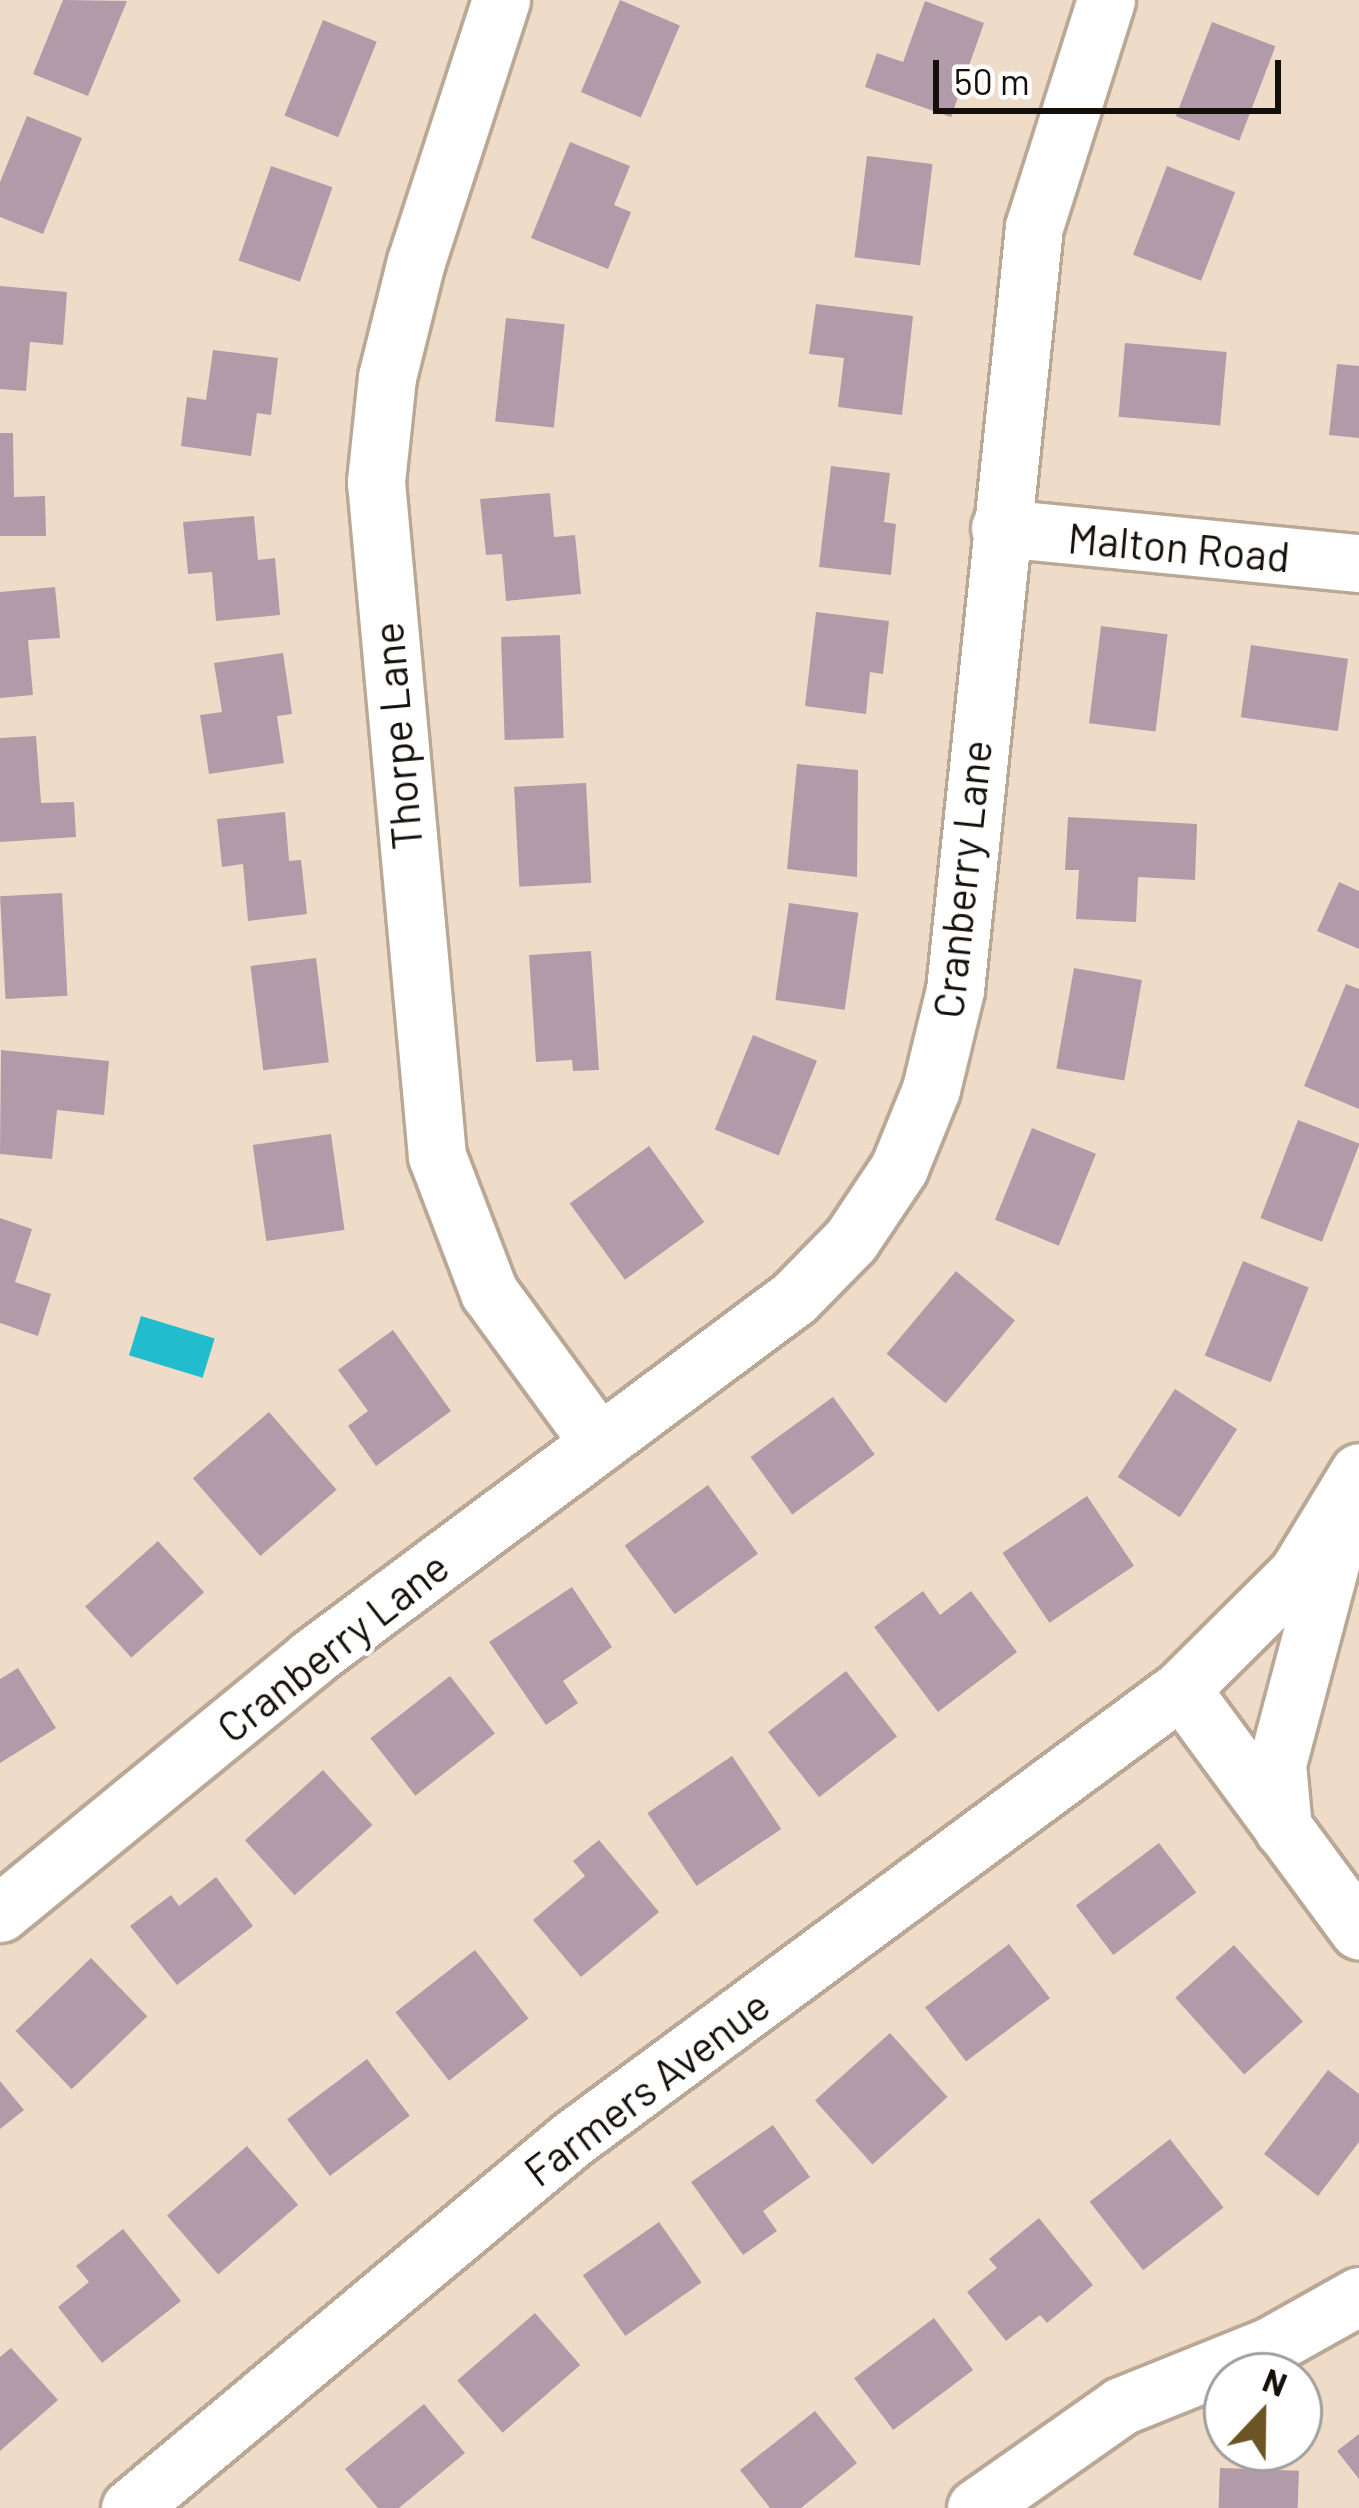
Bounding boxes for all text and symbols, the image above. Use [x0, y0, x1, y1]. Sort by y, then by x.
scale bar [939, 36, 1287, 110]
text: 50 m [954, 59, 1030, 102]
street label: Malton Road [1066, 511, 1292, 581]
street label: Thorpe Lane [361, 620, 431, 852]
street label: Cranberry Lane [921, 737, 1001, 1021]
street label: Cranberry Lane [206, 1540, 458, 1752]
street label: Farmers Avenue [514, 1979, 778, 2195]
north arrow [1203, 2352, 1323, 2472]
text: N [1258, 2359, 1293, 2404]

